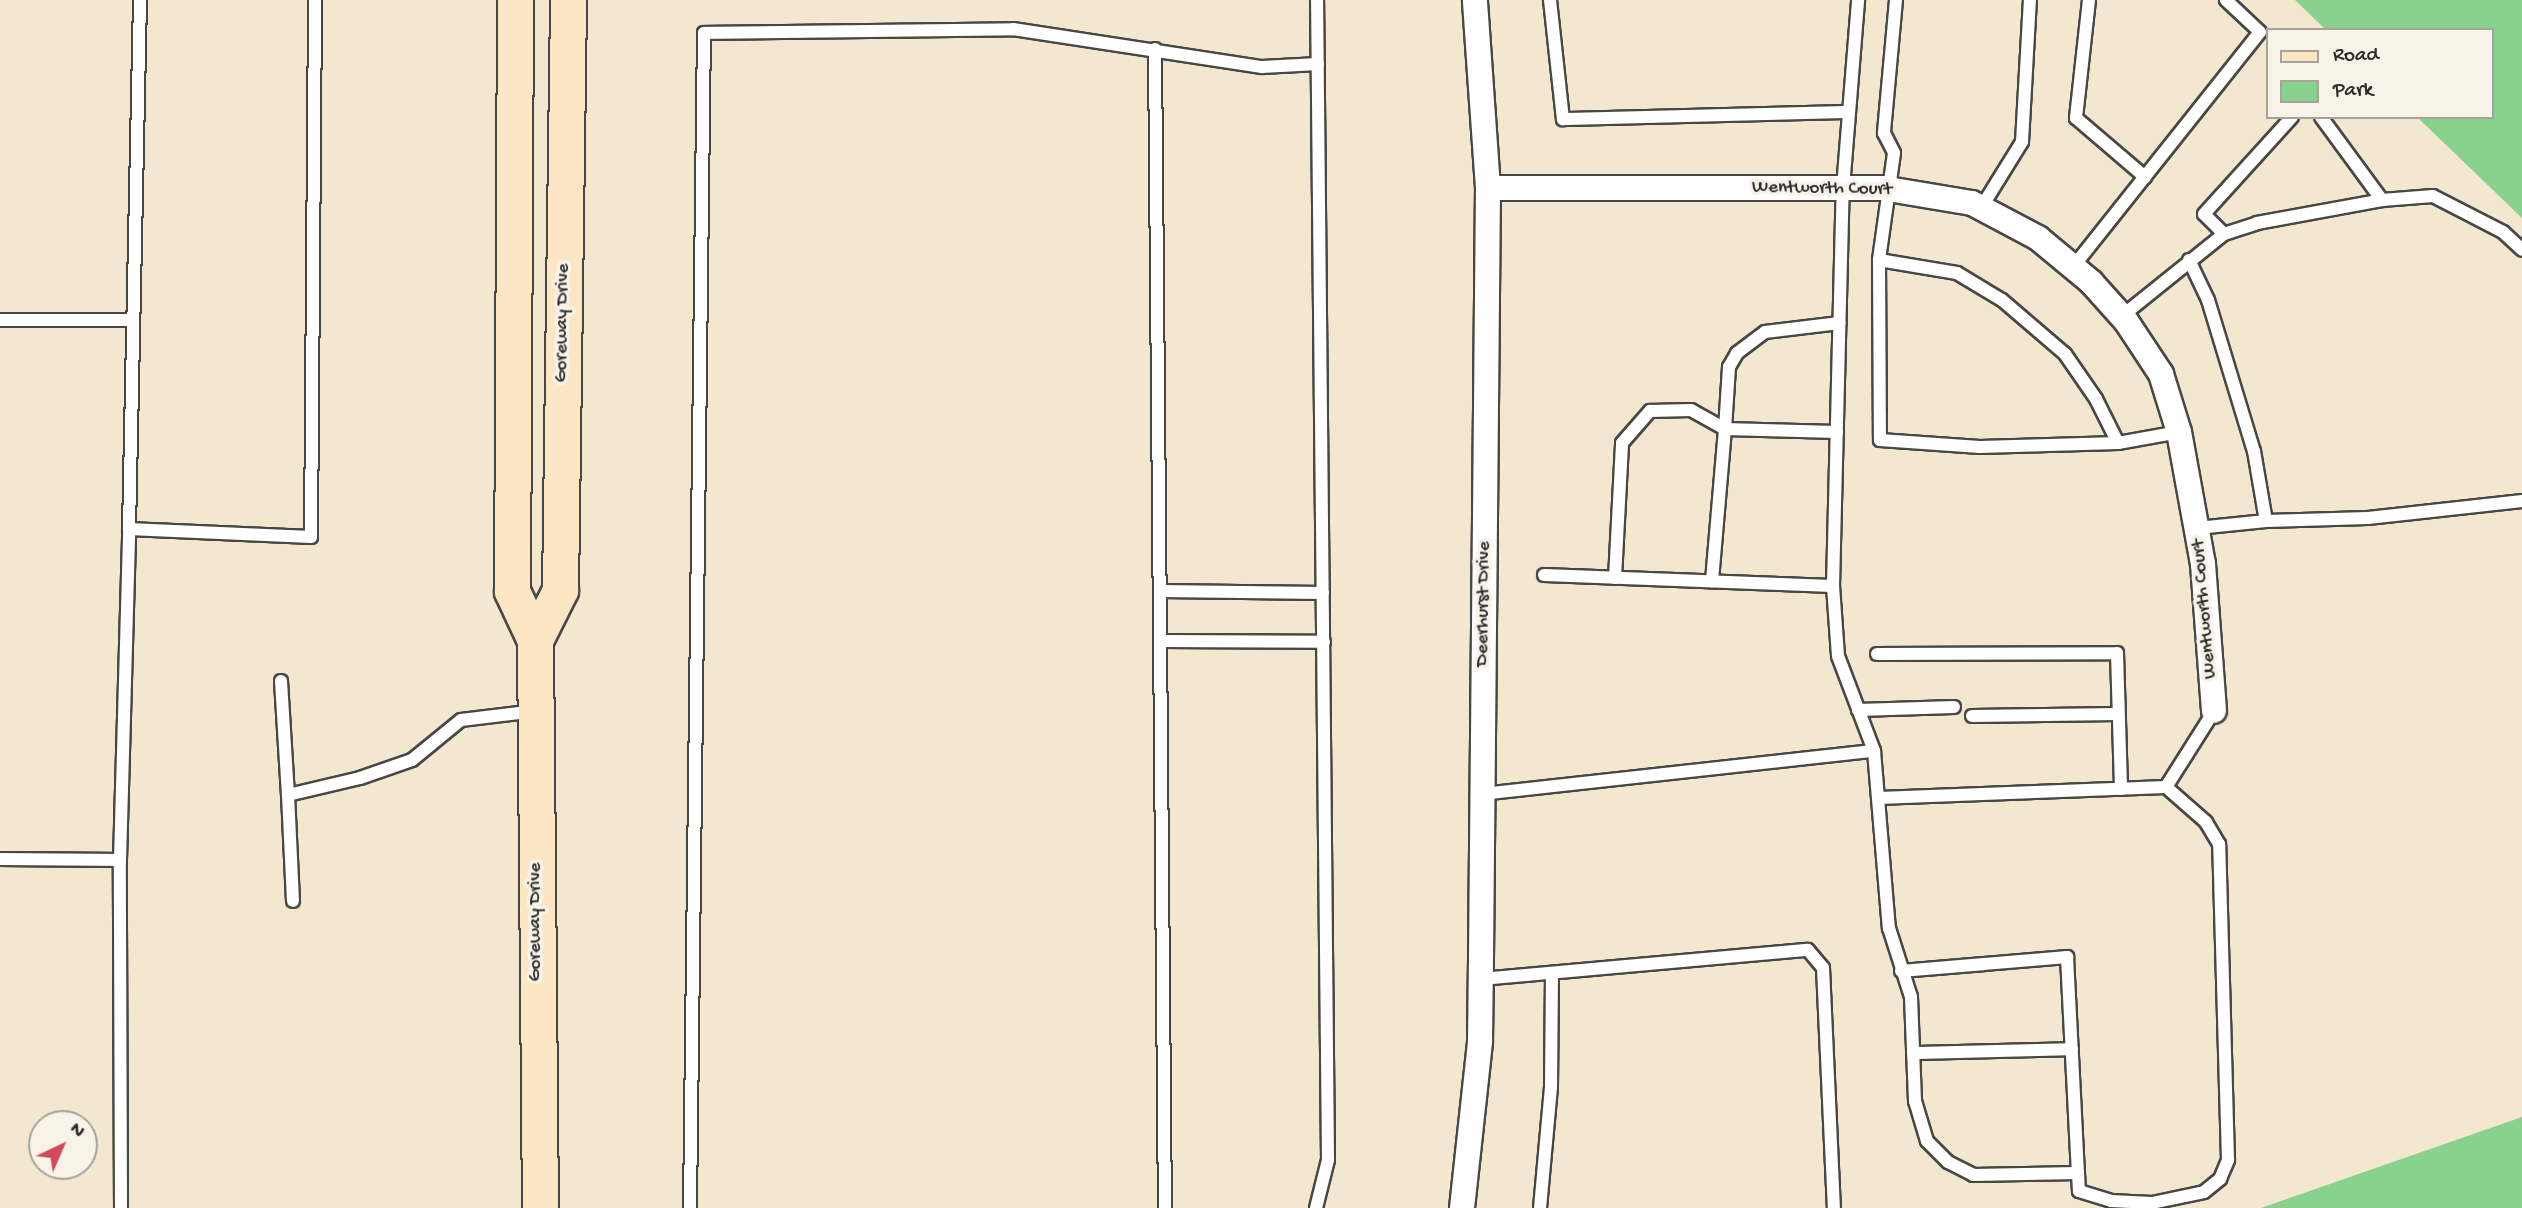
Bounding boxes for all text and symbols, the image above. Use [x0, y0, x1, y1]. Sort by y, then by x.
legend [2266, 28, 2494, 119]
text: Road [2333, 44, 2379, 69]
text: Park [2333, 79, 2373, 104]
street label: Wentworth Court [1752, 176, 1892, 202]
street label: Goreway Drive [551, 263, 575, 383]
street label: Wentworth Court [2188, 538, 2222, 680]
street label: Deerhurst Drive [1472, 541, 1496, 667]
street label: Goreway Drive [525, 863, 547, 981]
north arrow [28, 1110, 98, 1180]
text: N [64, 1118, 89, 1144]

